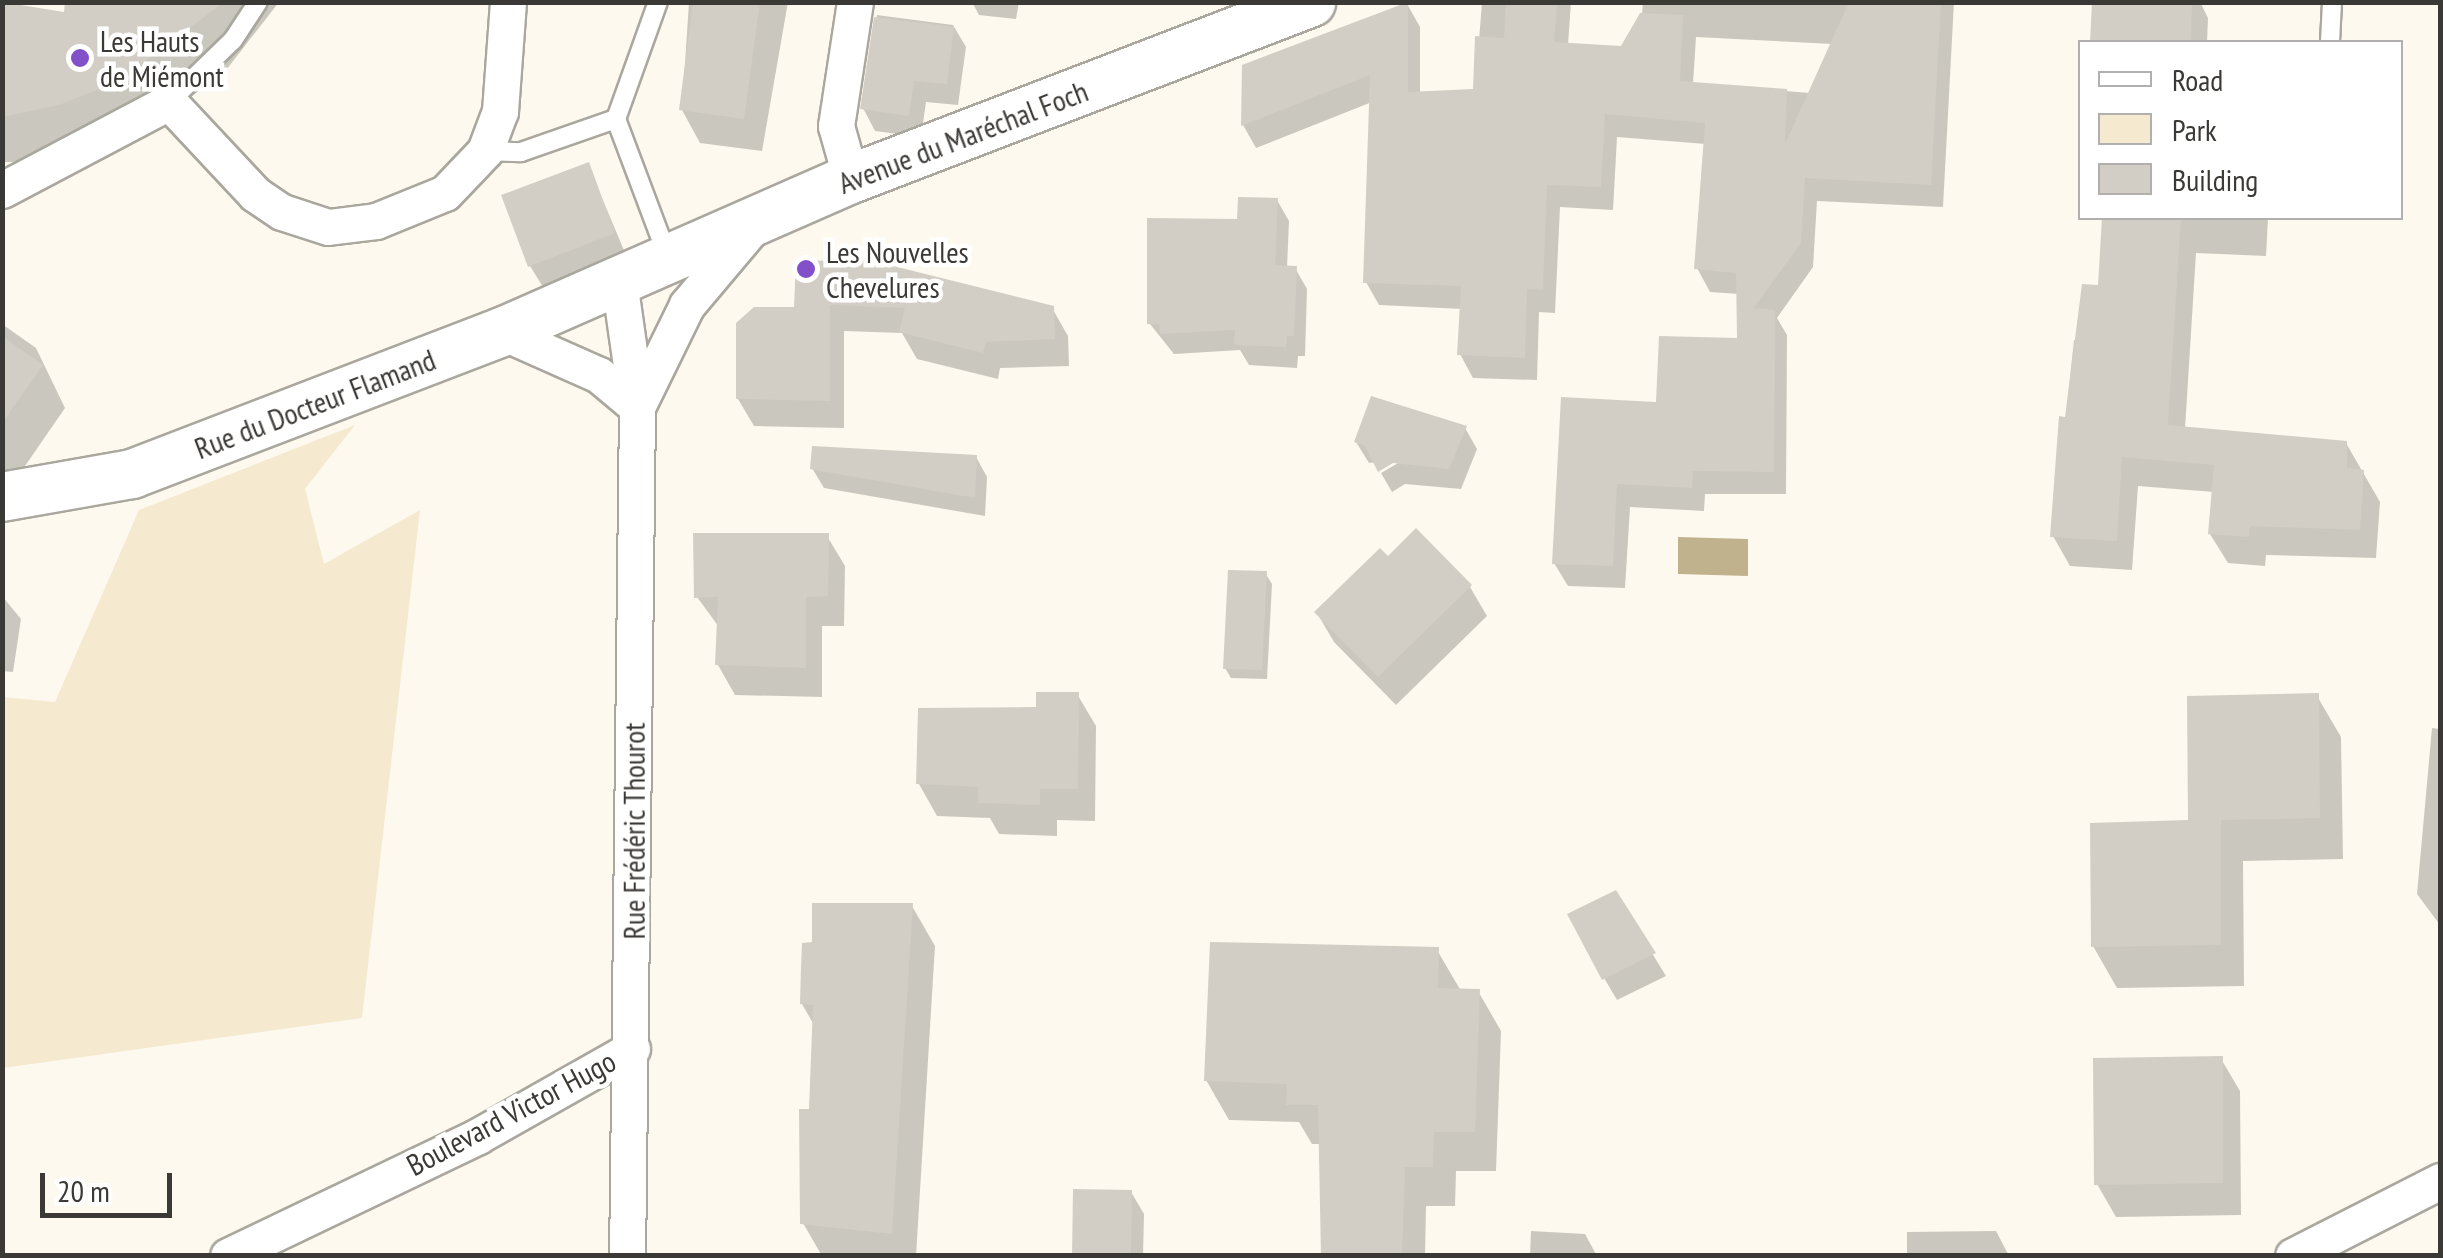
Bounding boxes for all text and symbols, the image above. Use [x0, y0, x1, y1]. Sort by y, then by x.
place label: Les Hauts de Miémont [100, 23, 224, 94]
legend [2078, 40, 2403, 220]
marker: Les Hauts de Miémont [69, 47, 91, 69]
text: Road [2172, 60, 2223, 99]
street label: Avenue du Maréchal Foch [833, 73, 1093, 201]
text: Park [2172, 110, 2217, 149]
text: Building [2172, 160, 2258, 199]
place label: Les Nouvelles Chevelures [826, 234, 969, 304]
marker: Les Nouvelles Chevelures [795, 258, 817, 280]
street label: Rue du Docteur Flamand [190, 342, 440, 466]
street label: Rue Frédéric Thourot [616, 722, 652, 940]
street label: Boulevard Victor Hugo [400, 1043, 622, 1183]
scale bar [45, 1153, 178, 1215]
text: 20 m [57, 1171, 110, 1210]

